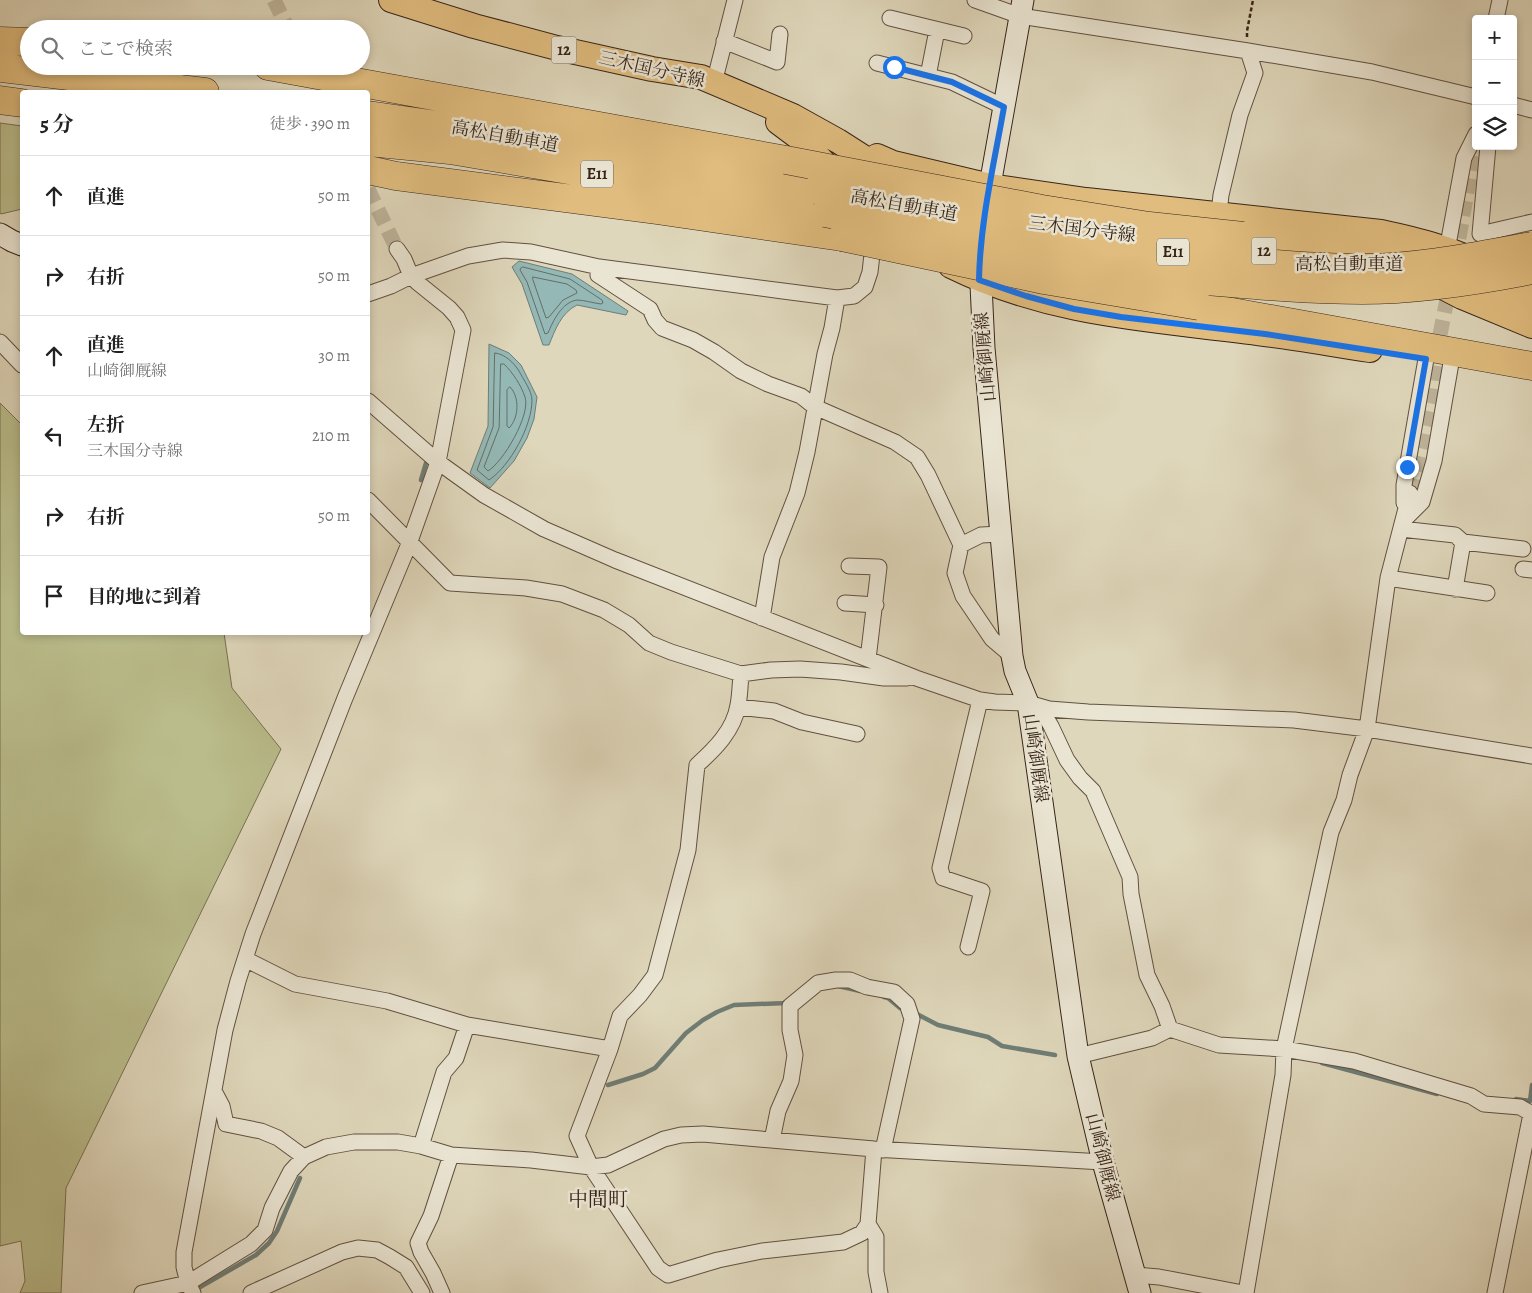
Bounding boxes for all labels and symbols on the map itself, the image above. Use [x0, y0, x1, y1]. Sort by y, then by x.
road number: 12 [552, 36, 576, 64]
street label: 三木国分寺線 [597, 45, 707, 93]
route start [883, 56, 906, 79]
street label: 高松自動車道 [450, 115, 560, 157]
road number: E11 [581, 160, 613, 188]
street label: 高松自動車道 [849, 184, 959, 226]
street label: 三木国分寺線 [1027, 211, 1137, 247]
road number: E11 [1157, 238, 1189, 266]
road number: 12 [1252, 238, 1276, 264]
street label: 高松自動車道 [1295, 252, 1403, 276]
street label: 山崎御厩線 [969, 311, 1001, 403]
route end [1396, 456, 1419, 479]
street label: 山崎御厩線 [1018, 712, 1054, 804]
street label: 山崎御厩線 [1080, 1110, 1126, 1204]
district label: 中間町 [568, 1186, 628, 1213]

